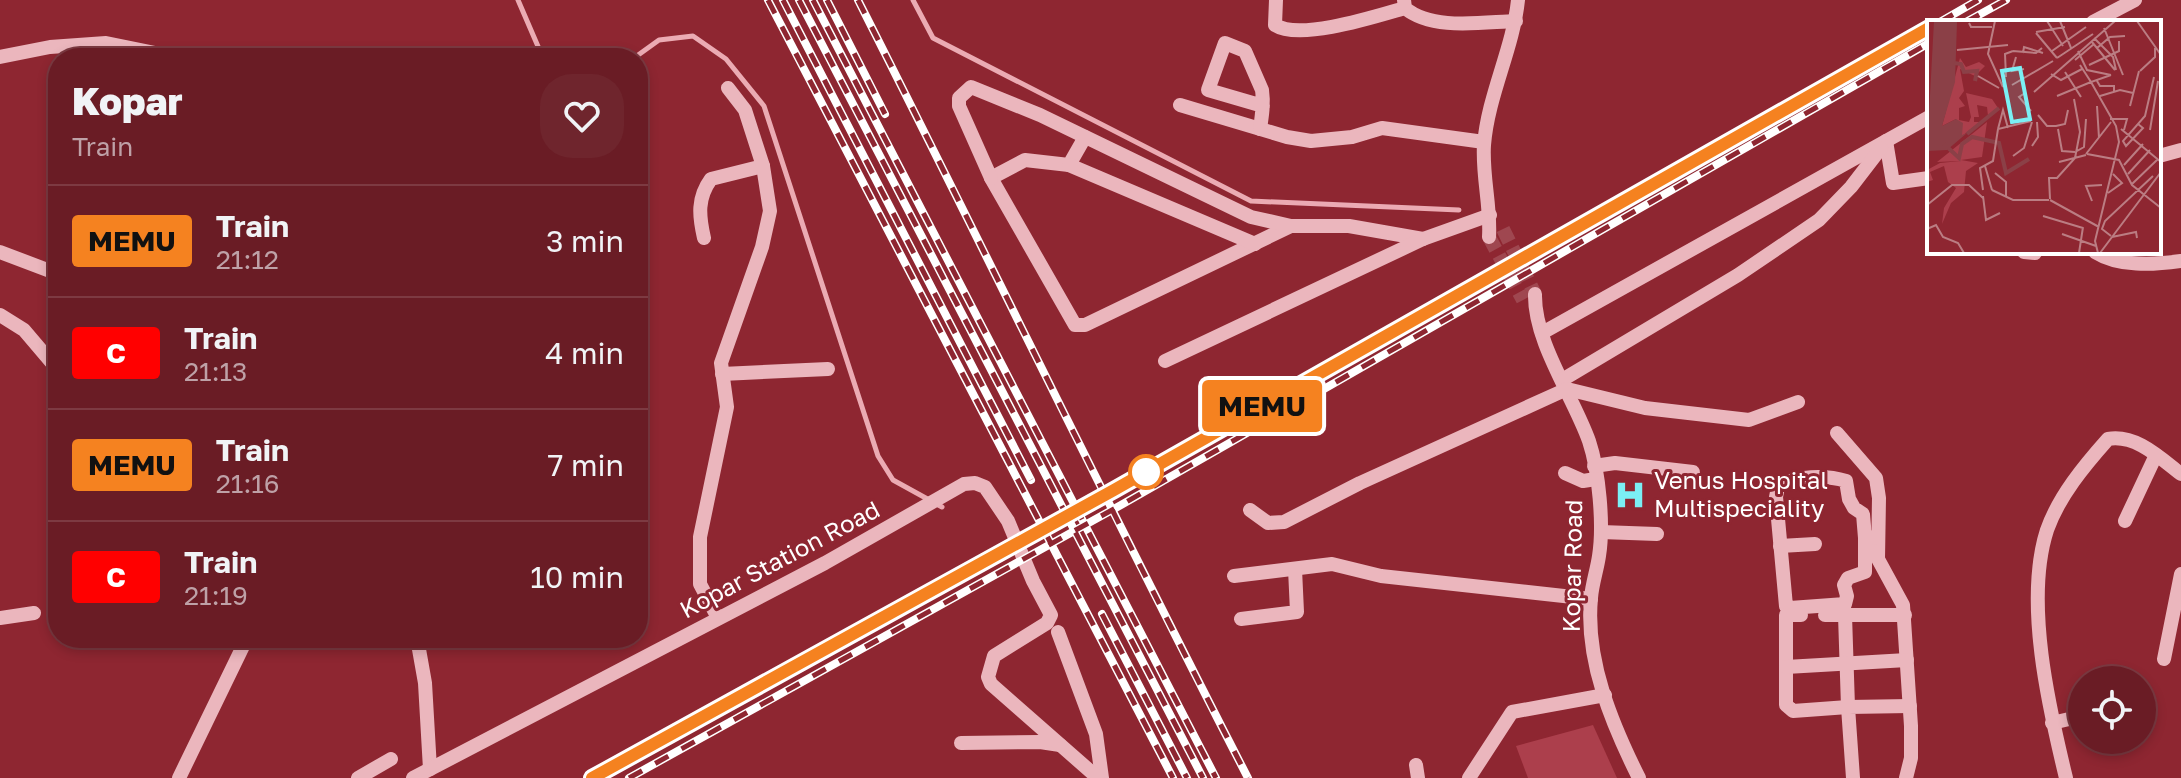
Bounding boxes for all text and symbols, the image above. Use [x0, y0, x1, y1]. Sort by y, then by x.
inset map [1927, 20, 2161, 254]
button: heart [540, 74, 624, 158]
text: Kopar [72, 78, 183, 123]
text: Train [72, 131, 133, 162]
text: Train [216, 208, 289, 244]
text: 3 min [546, 223, 624, 259]
text: MEMU [88, 224, 176, 257]
text: 21:12 [216, 244, 279, 275]
text: Train [184, 320, 257, 356]
text: 4 min [545, 335, 624, 371]
text: C [106, 336, 126, 369]
text: 21:13 [184, 356, 247, 387]
line badge: MEMU [1206, 380, 1318, 432]
text: MEMU [1218, 389, 1306, 422]
text: Train [216, 432, 289, 468]
text: 7 min [548, 447, 624, 483]
text: MEMU [88, 448, 176, 481]
unlabelled marker [1129, 455, 1163, 489]
place label: Venus Hospital Multispeciality [1654, 465, 1828, 522]
text: 21:16 [216, 468, 280, 499]
hospital icon: Venus Hospital Multispeciality [1613, 478, 1647, 512]
street label: Kopar Station Road [675, 494, 884, 624]
street label: Kopar Road [1556, 499, 1587, 633]
text: Train [184, 544, 257, 580]
text: 10 min [530, 559, 624, 595]
text: C [106, 560, 126, 593]
text: 21:19 [184, 580, 248, 611]
map controls [2068, 666, 2156, 754]
button: locate [2068, 666, 2156, 754]

